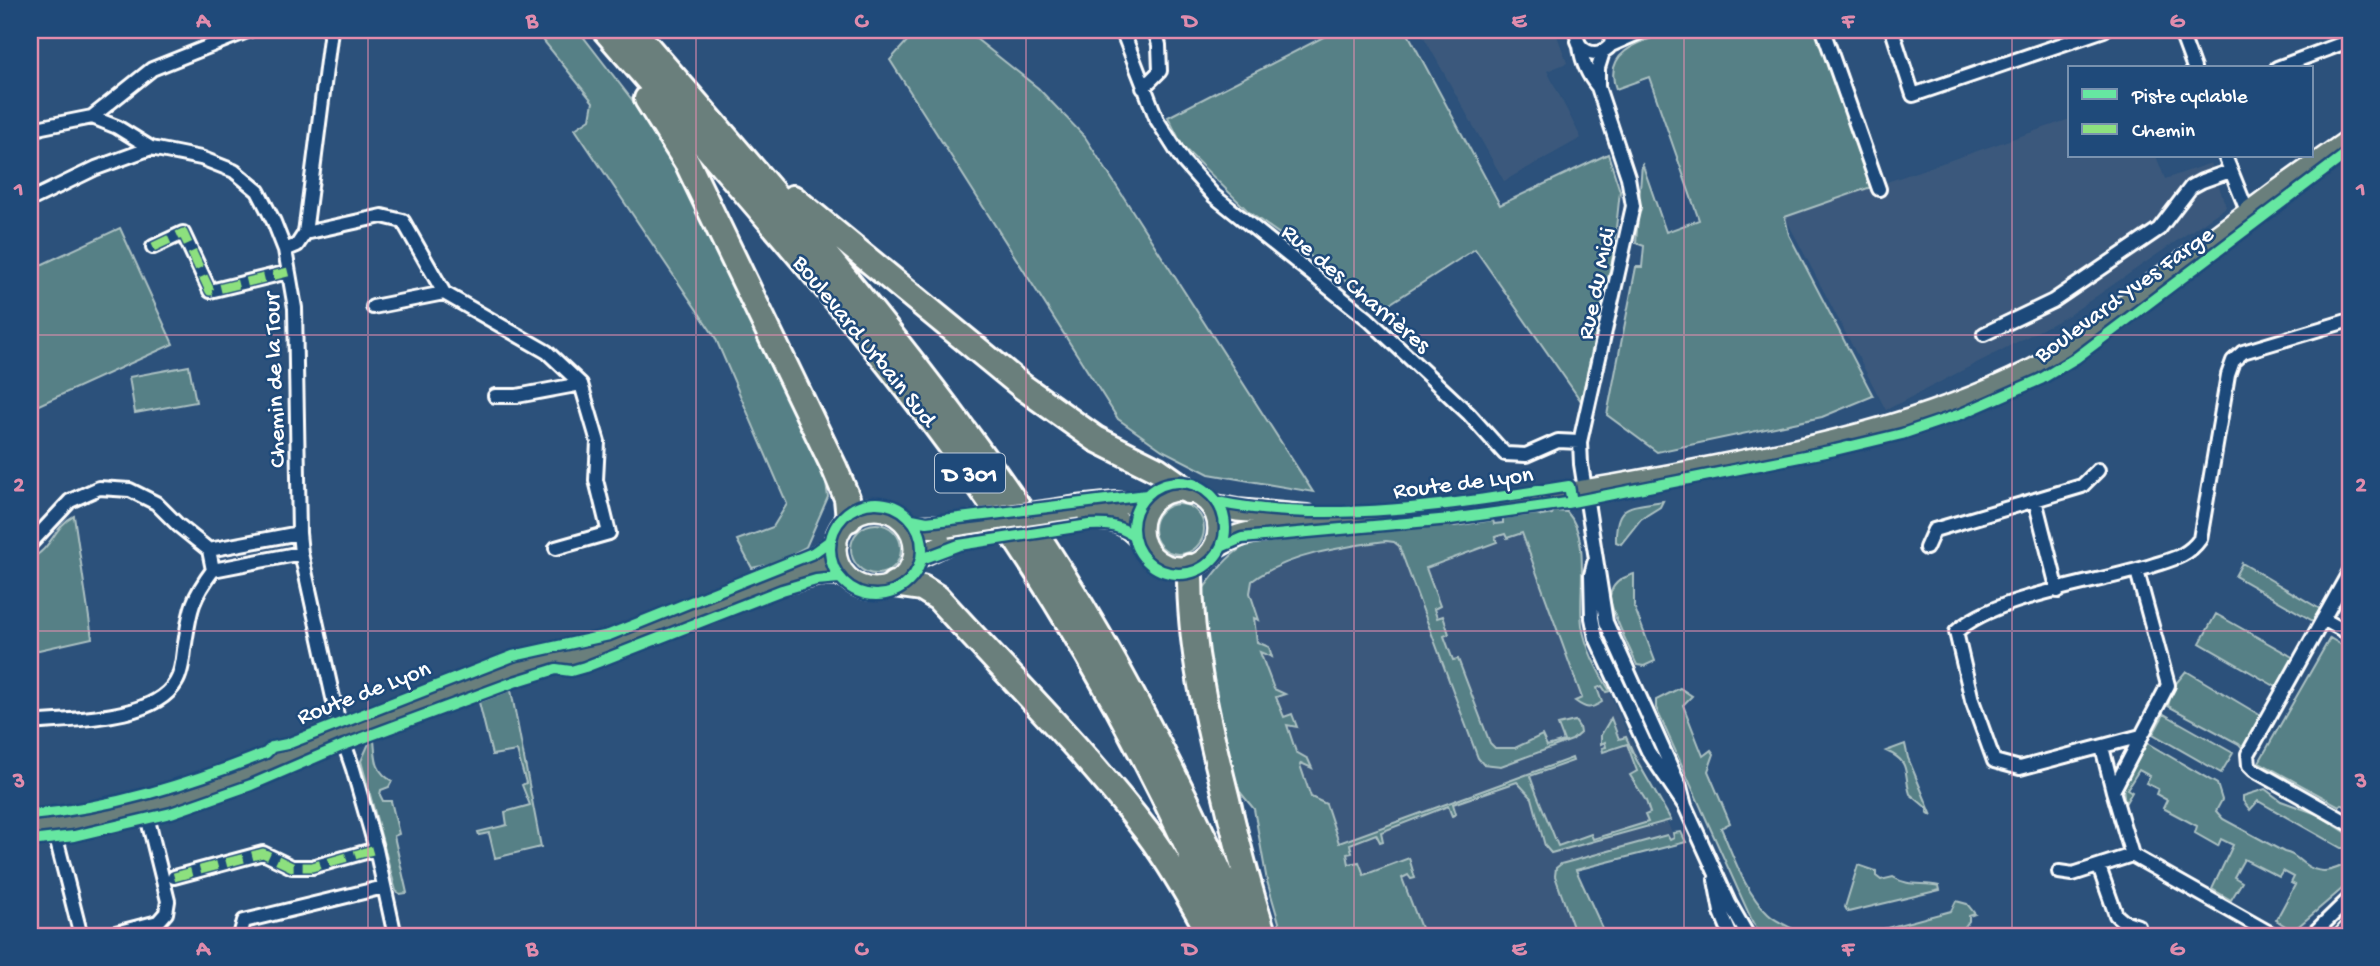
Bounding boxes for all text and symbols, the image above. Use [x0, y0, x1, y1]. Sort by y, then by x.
text: A [195, 9, 211, 36]
text: B [525, 9, 539, 36]
text: C [855, 9, 870, 36]
text: D [1181, 9, 1199, 36]
text: E [1512, 9, 1528, 36]
text: F [1841, 9, 1856, 36]
text: G [2170, 9, 2186, 36]
legend [2068, 66, 2314, 158]
text: Piste cyclable [2131, 86, 2249, 111]
text: Chemin [2132, 120, 2195, 145]
text: 1 [13, 177, 24, 204]
text: 1 [2355, 177, 2366, 204]
street label: Rue des Charrières [1274, 219, 1436, 361]
street label: Boulevard Yves Farge [2029, 221, 2221, 371]
street label: Rue du Midi [1572, 225, 1624, 343]
street label: Boulevard Urbain Sud [784, 250, 943, 436]
street label: Chemin de la Tour [259, 289, 294, 468]
road number: D 301 [935, 453, 1005, 492]
street label: Route de Lyon [1392, 461, 1536, 507]
text: 2 [13, 473, 25, 500]
text: 2 [2355, 473, 2367, 500]
street label: Route de Lyon [293, 655, 436, 733]
text: 3 [12, 769, 25, 796]
text: 3 [2354, 769, 2367, 796]
text: A [195, 937, 211, 964]
text: B [525, 937, 539, 964]
text: C [855, 937, 870, 964]
text: D [1181, 937, 1199, 964]
text: E [1512, 937, 1528, 964]
text: F [1841, 937, 1856, 964]
text: G [2170, 937, 2186, 964]

